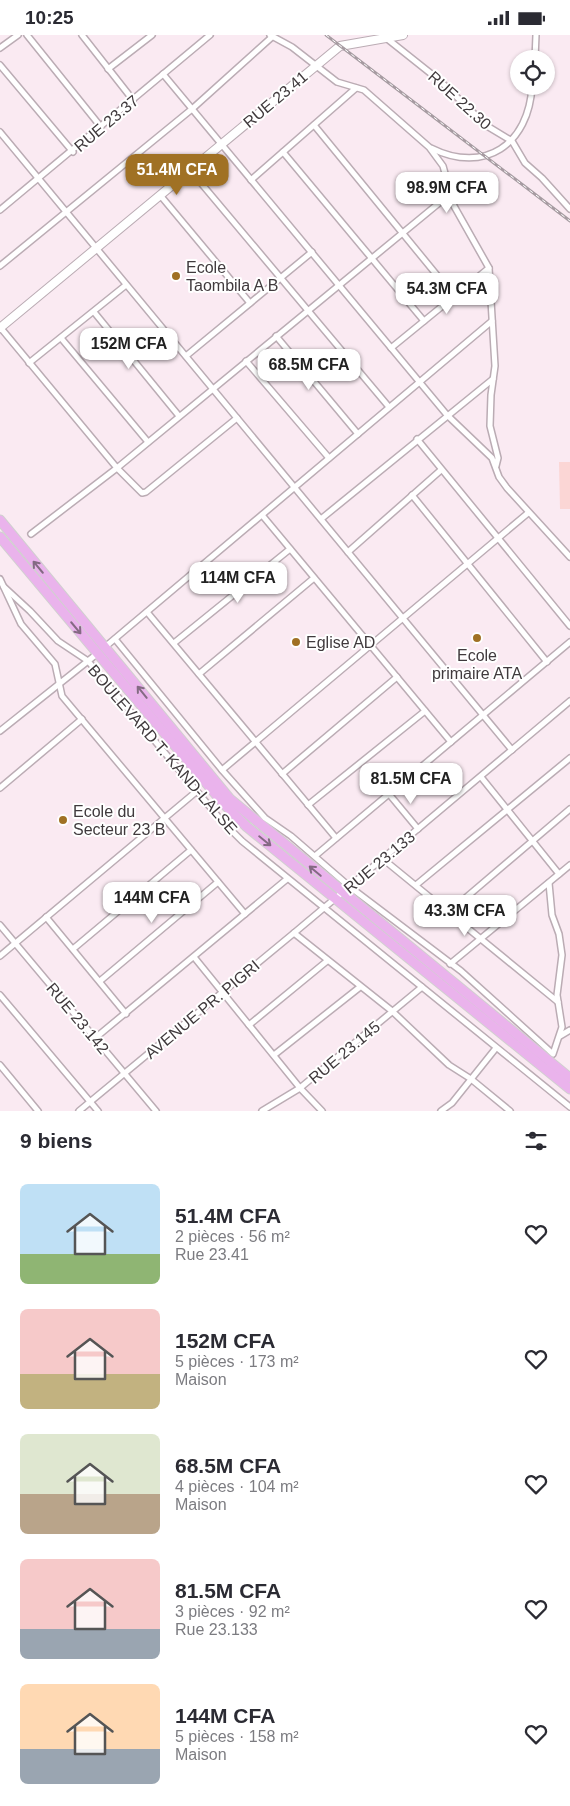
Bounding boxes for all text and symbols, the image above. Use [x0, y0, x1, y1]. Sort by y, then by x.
text: 10:25 [25, 7, 74, 28]
map controls [510, 50, 555, 95]
button: locate [510, 50, 555, 95]
street label: RUE 23.41 [240, 68, 311, 131]
street label: RUE 22.30 [425, 68, 495, 133]
street label: RUE 23.37 [71, 92, 142, 155]
pin: 51.4M CFA [120, 154, 234, 196]
text: 51.4M CFA [137, 161, 217, 178]
pin: 98.9M CFA [390, 171, 504, 214]
text: 98.9M CFA [407, 179, 487, 196]
place label: Ecole Taombila A B [186, 259, 279, 294]
marker: Ecole Taombila A B [170, 270, 182, 282]
pin: 54.3M CFA [390, 273, 504, 315]
text: 54.3M CFA [407, 280, 487, 297]
pin: 152M CFA [77, 327, 181, 370]
text: 152M CFA [91, 335, 167, 352]
pin: 68.5M CFA [252, 349, 366, 391]
text: 68.5M CFA [269, 356, 349, 373]
one-way arrow [33, 560, 44, 573]
pin: 114M CFA [186, 561, 290, 604]
text: 114M CFA [200, 569, 276, 586]
one-way arrow [70, 621, 81, 634]
marker: Ecole primaire ATA [471, 632, 483, 644]
place label: Eglise AD [306, 634, 375, 651]
marker: Eglise AD [290, 636, 302, 648]
place label: Ecole primaire ATA [432, 647, 522, 682]
street label: BOULEVARD T. KAND-LALSE [85, 661, 241, 837]
one-way arrow [136, 686, 147, 699]
pin: 81.5M CFA [354, 763, 468, 805]
text: 81.5M CFA [371, 770, 451, 787]
place label: Ecole du Secteur 23 B [73, 803, 166, 838]
marker: Ecole du Secteur 23 B [57, 814, 69, 826]
street label: RUE 23.133 [340, 828, 418, 897]
one-way arrow [258, 835, 271, 846]
one-way arrow [309, 866, 322, 877]
pin: 144M CFA [100, 881, 204, 924]
text: 144M CFA [114, 889, 190, 906]
pin: 43.3M CFA [408, 895, 522, 937]
text: 43.3M CFA [425, 902, 505, 919]
street label: AVENUE PR. PIGRI [142, 957, 263, 1062]
street label: RUE 23.142 [43, 979, 112, 1057]
street label: RUE 23.145 [305, 1018, 383, 1087]
icon: filters [522, 1127, 550, 1155]
text: 9 biens [20, 1129, 92, 1152]
icon: home [60, 1204, 120, 1264]
text: 51.4M CFA [175, 1204, 281, 1227]
icon: heart [522, 1220, 550, 1248]
text: 2 pièces · 56 m² [175, 1228, 290, 1245]
text: Rue 23.41 [175, 1246, 249, 1263]
icon: home [60, 1329, 120, 1389]
text: 152M CFA [175, 1329, 275, 1352]
icon: heart [522, 1345, 550, 1373]
text: 5 pièces · 173 m² [175, 1353, 299, 1370]
text: Maison [175, 1371, 227, 1388]
icon: home [60, 1454, 120, 1514]
text: 68.5M CFA [175, 1454, 281, 1477]
icon: heart [522, 1470, 550, 1498]
text: 4 pièces · 104 m² [175, 1478, 299, 1495]
text: Maison [175, 1496, 227, 1513]
icon: home [60, 1579, 120, 1639]
text: 81.5M CFA [175, 1579, 281, 1602]
icon: heart [522, 1595, 550, 1623]
text: 3 pièces · 92 m² [175, 1603, 290, 1620]
text: Rue 23.133 [175, 1621, 258, 1638]
icon: home [60, 1704, 120, 1764]
text: 144M CFA [175, 1704, 275, 1727]
icon: heart [522, 1720, 550, 1748]
text: 5 pièces · 158 m² [175, 1728, 299, 1745]
text: Maison [175, 1746, 227, 1763]

